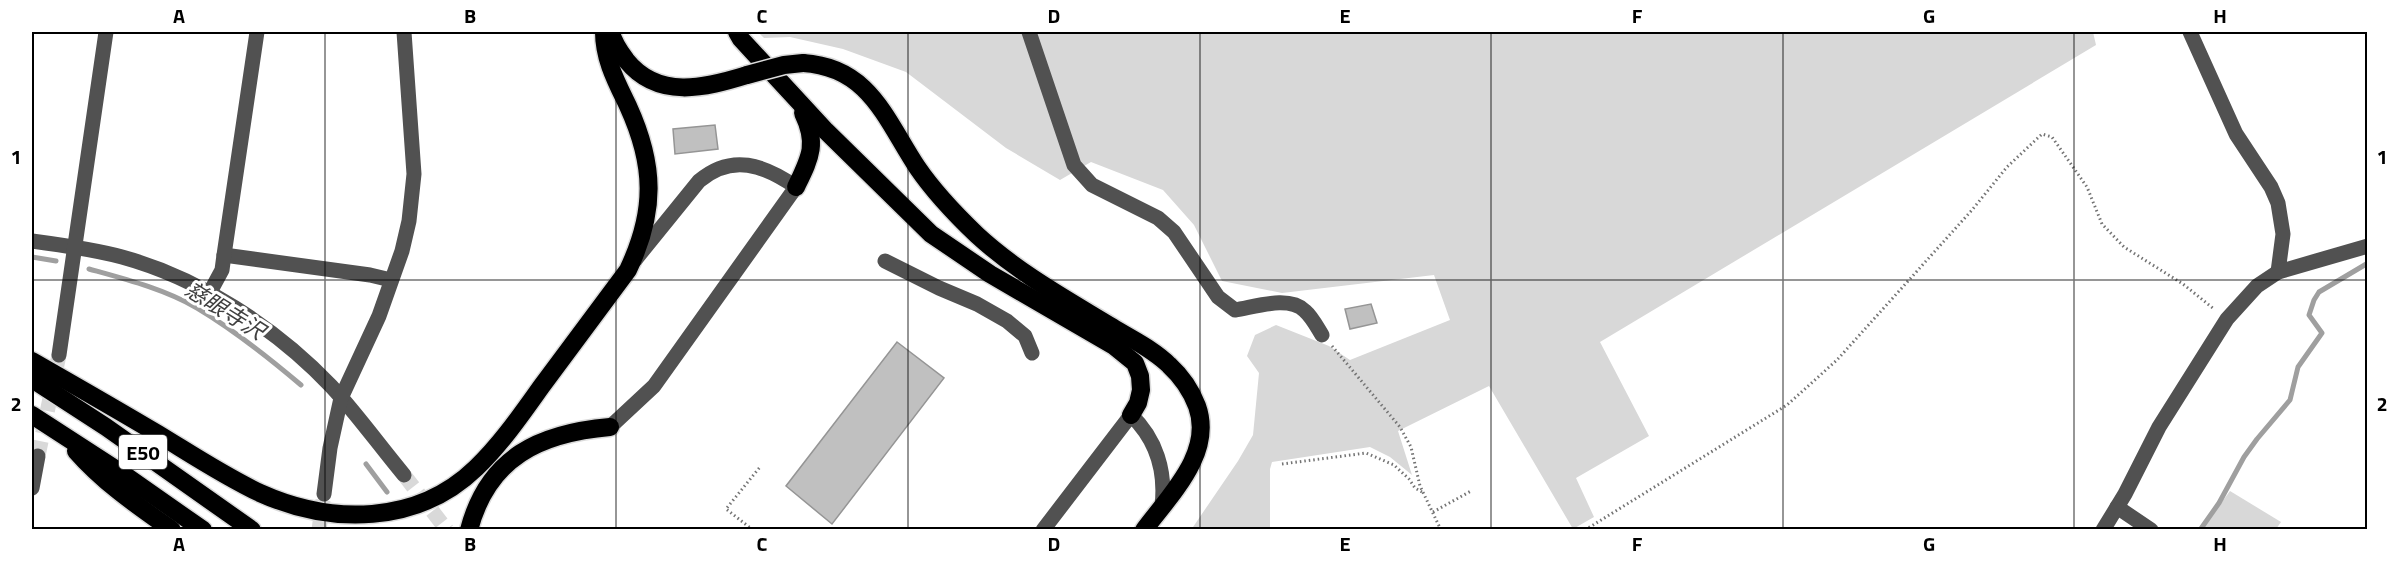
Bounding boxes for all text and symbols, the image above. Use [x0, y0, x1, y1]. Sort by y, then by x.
text: A [173, 0, 185, 31]
text: B [464, 0, 476, 31]
text: C [757, 0, 768, 31]
text: D [1048, 0, 1060, 31]
text: E [1339, 0, 1351, 31]
text: F [1632, 0, 1643, 31]
text: G [1923, 0, 1935, 31]
text: H [2213, 0, 2227, 31]
text: 1 [10, 141, 22, 172]
text: 1 [2376, 141, 2388, 172]
water label: 慈眼寺沢 [179, 272, 274, 349]
text: 2 [10, 388, 22, 419]
text: 2 [2376, 388, 2388, 419]
road number: E50 [119, 435, 167, 469]
text: A [173, 528, 185, 559]
text: B [464, 528, 476, 559]
text: C [757, 528, 768, 559]
text: D [1048, 528, 1060, 559]
text: E [1339, 528, 1351, 559]
text: F [1632, 528, 1643, 559]
text: G [1923, 528, 1935, 559]
text: H [2213, 528, 2227, 559]

